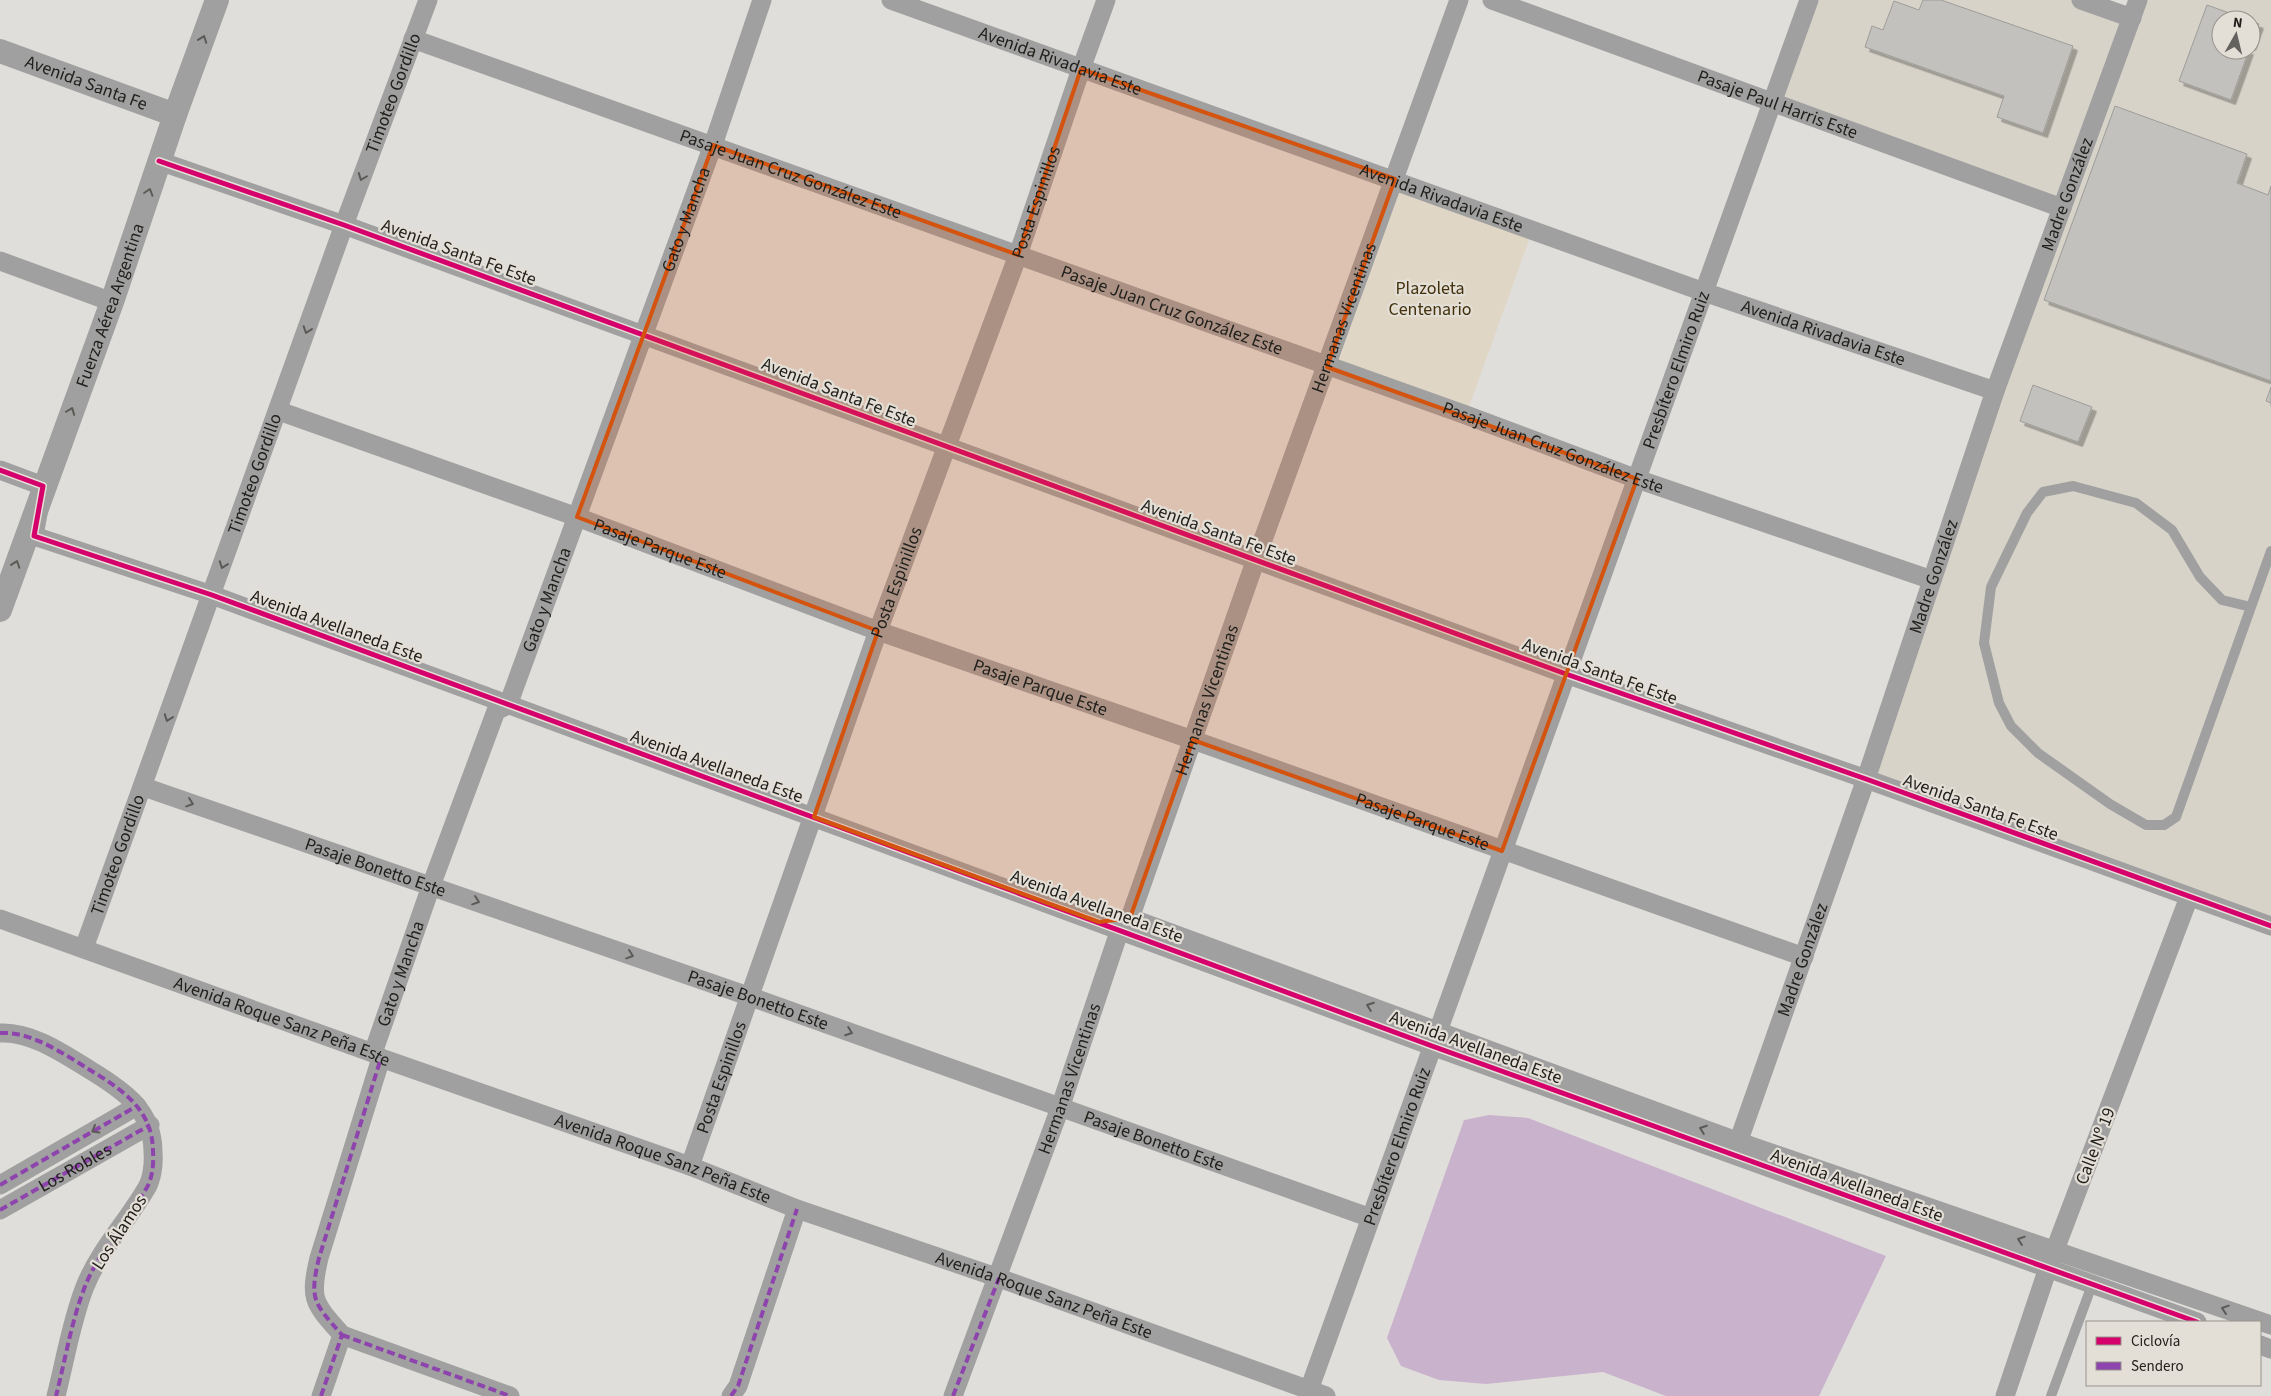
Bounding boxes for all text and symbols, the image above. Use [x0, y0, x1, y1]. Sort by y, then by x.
north arrow [2211, 10, 2261, 60]
text: N [2232, 13, 2244, 34]
street label: Avenida Rivadavia Este [975, 21, 1145, 102]
street label: Timoteo Gordillo [360, 30, 428, 157]
one-way arrow [197, 35, 207, 43]
street label: Avenida Santa Fe [22, 49, 151, 117]
street label: Pasaje Paul Harris Este [1694, 64, 1861, 145]
street label: Pasaje Juan Cruz González Este [676, 123, 905, 225]
street label: Madre González [2035, 134, 2100, 255]
street label: Posta Espinillos [1006, 143, 1067, 262]
street label: Avenida Rivadavia Este [1356, 157, 1527, 239]
street label: Gato y Mancha [656, 163, 717, 276]
one-way arrow [358, 172, 368, 181]
one-way arrow [143, 188, 153, 197]
street label: Avenida Santa Fe Este [378, 213, 540, 292]
street label: Fuerza Aérea Argentina [70, 220, 151, 391]
street label: Hermanas Vicentinas [1305, 239, 1383, 397]
street label: Pasaje Juan Cruz González Este [1057, 259, 1286, 362]
park label: Plazoleta Centenario [1388, 276, 1472, 322]
street label: Presbítero Elmiro Ruiz [1636, 287, 1716, 453]
street label: Avenida Rivadavia Este [1738, 294, 1909, 373]
one-way arrow [303, 325, 313, 334]
street label: Avenida Santa Fe Este [758, 352, 920, 433]
street label: Pasaje Juan Cruz González Este [1439, 396, 1667, 500]
one-way arrow [65, 407, 76, 416]
street label: Timoteo Gordillo [222, 410, 288, 538]
street label: Avenida Santa Fe Este [1138, 493, 1300, 572]
street label: Pasaje Parque Este [590, 512, 730, 585]
street label: Madre González [1903, 516, 1965, 637]
street label: Posta Espinillos [864, 523, 929, 642]
street label: Gato y Mancha [516, 544, 578, 656]
one-way arrow [10, 560, 20, 569]
one-way arrow [219, 561, 229, 569]
street label: Avenida Avellaneda Este [247, 584, 427, 669]
street label: Hermanas Vicentinas [1169, 621, 1245, 779]
street label: Avenida Santa Fe Este [1519, 632, 1681, 711]
street label: Pasaje Parque Este [970, 653, 1111, 722]
one-way arrow [164, 714, 174, 722]
street label: Avenida Avellaneda Este [627, 724, 807, 809]
street label: Avenida Santa Fe Este [1900, 768, 2062, 847]
street label: Pasaje Parque Este [1352, 787, 1493, 857]
street label: Timoteo Gordillo [85, 791, 151, 919]
one-way arrow [185, 797, 194, 807]
street label: Pasaje Bonetto Este [302, 832, 449, 904]
street label: Avenida Avellaneda Este [1007, 864, 1187, 949]
one-way arrow [471, 895, 480, 905]
street label: Madre González [1771, 899, 1835, 1020]
street label: Gato y Mancha [371, 918, 431, 1030]
one-way arrow [625, 949, 633, 959]
street label: Pasaje Bonetto Este [684, 964, 832, 1037]
street label: Avenida Roque Sanz Peña Este [170, 970, 393, 1073]
street label: Hermanas Vicentinas [1032, 1000, 1107, 1158]
one-way arrow [1366, 1002, 1374, 1012]
street label: Avenida Avellaneda Este [1386, 1005, 1566, 1090]
street label: Posta Espinillos [690, 1018, 753, 1137]
one-way arrow [844, 1026, 852, 1036]
street label: Presbítero Elmiro Ruiz [1357, 1064, 1437, 1229]
street label: Calle Nº 19 [2069, 1104, 2122, 1188]
street label: Pasaje Bonetto Este [1080, 1105, 1227, 1178]
street label: Avenida Roque Sanz Peña Este [551, 1108, 775, 1210]
one-way arrow [91, 1124, 100, 1134]
one-way arrow [1699, 1125, 1707, 1135]
street label: Los Robles [34, 1137, 116, 1199]
street label: Avenida Avellaneda Este [1767, 1143, 1947, 1228]
street label: Los Álamos [86, 1190, 153, 1275]
one-way arrow [2018, 1235, 2026, 1245]
street label: Avenida Roque Sanz Peña Este [932, 1245, 1156, 1345]
one-way arrow [2221, 1305, 2230, 1315]
legend [2086, 1321, 2261, 1386]
text: Ciclovía [2131, 1331, 2180, 1352]
text: Sendero [2131, 1356, 2184, 1377]

